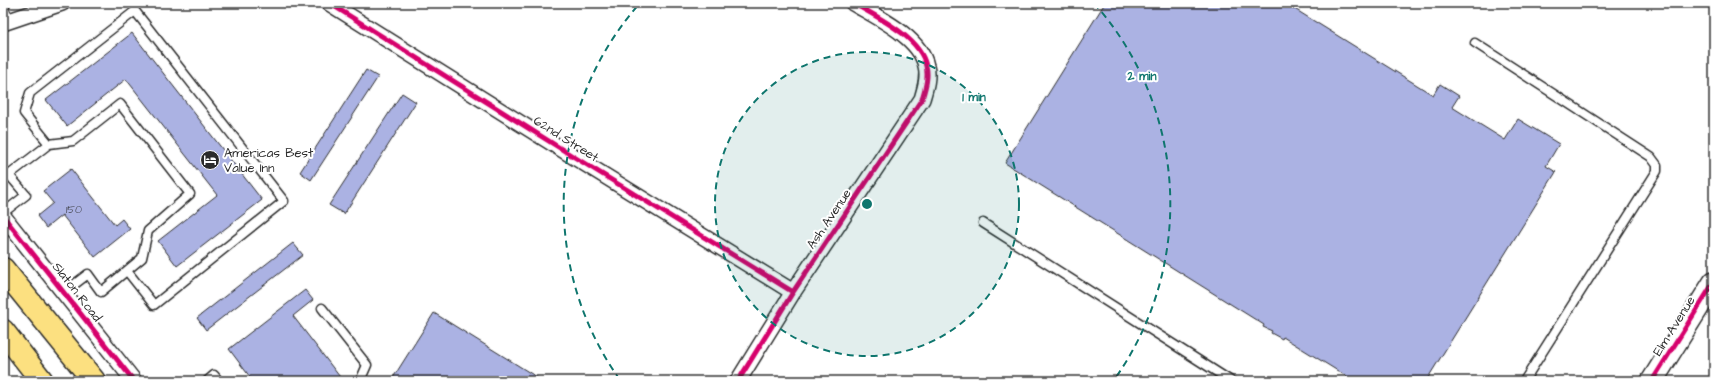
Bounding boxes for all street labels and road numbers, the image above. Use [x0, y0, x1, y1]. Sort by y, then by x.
street label: 62nd Street [530, 112, 603, 167]
street label: Ash Avenue [802, 185, 856, 253]
street label: Slaton Road [48, 258, 106, 326]
street label: Elm Avenue [1649, 293, 1699, 359]

